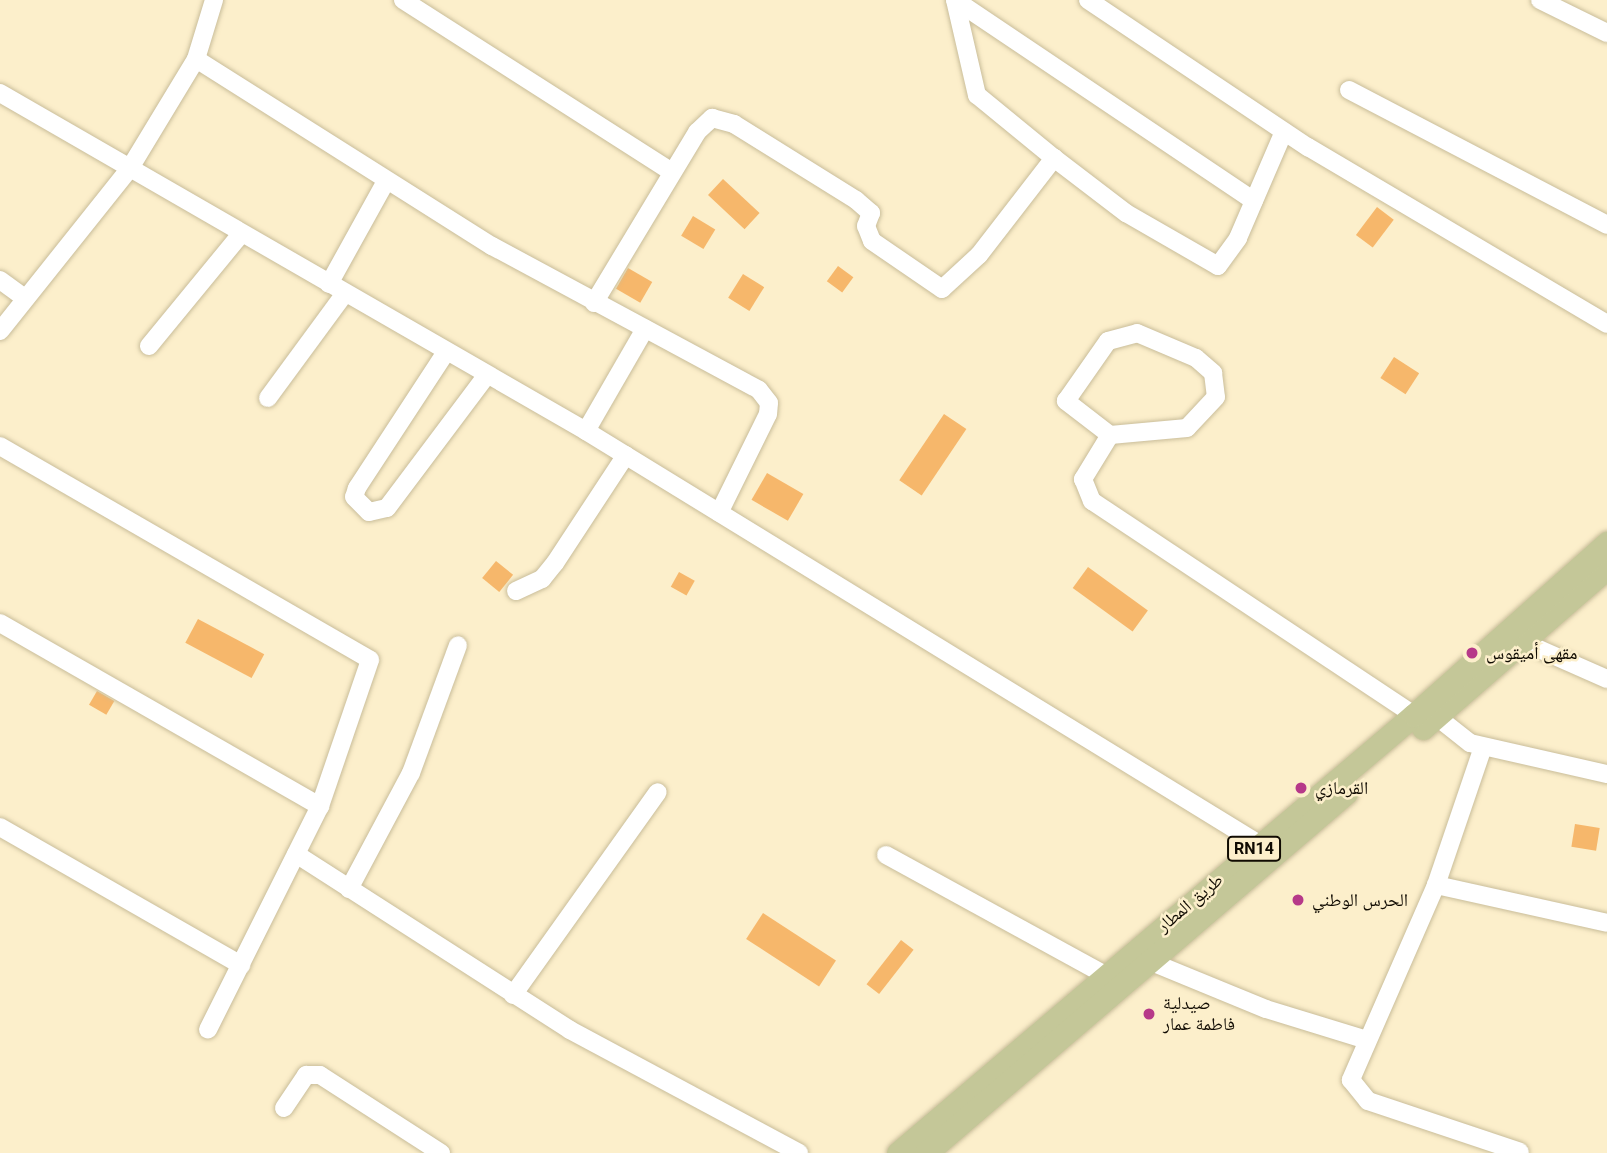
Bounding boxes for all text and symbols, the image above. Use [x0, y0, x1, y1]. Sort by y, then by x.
place label: مقهى أميقوس [1486, 642, 1577, 664]
marker: مقهى أميقوس [1464, 645, 1480, 661]
place label: القرمازي [1315, 777, 1368, 799]
marker: القرمازي [1293, 780, 1309, 796]
road number: RN14 [1226, 836, 1282, 862]
street label: طريق المطار [1153, 869, 1227, 937]
place label: الحرس الوطني [1312, 889, 1408, 911]
marker: الحرس الوطني [1290, 892, 1306, 908]
place label: صيدلية فاطمة عمار [1163, 993, 1235, 1036]
marker: صيدلية فاطمة عمار [1141, 1006, 1157, 1022]

